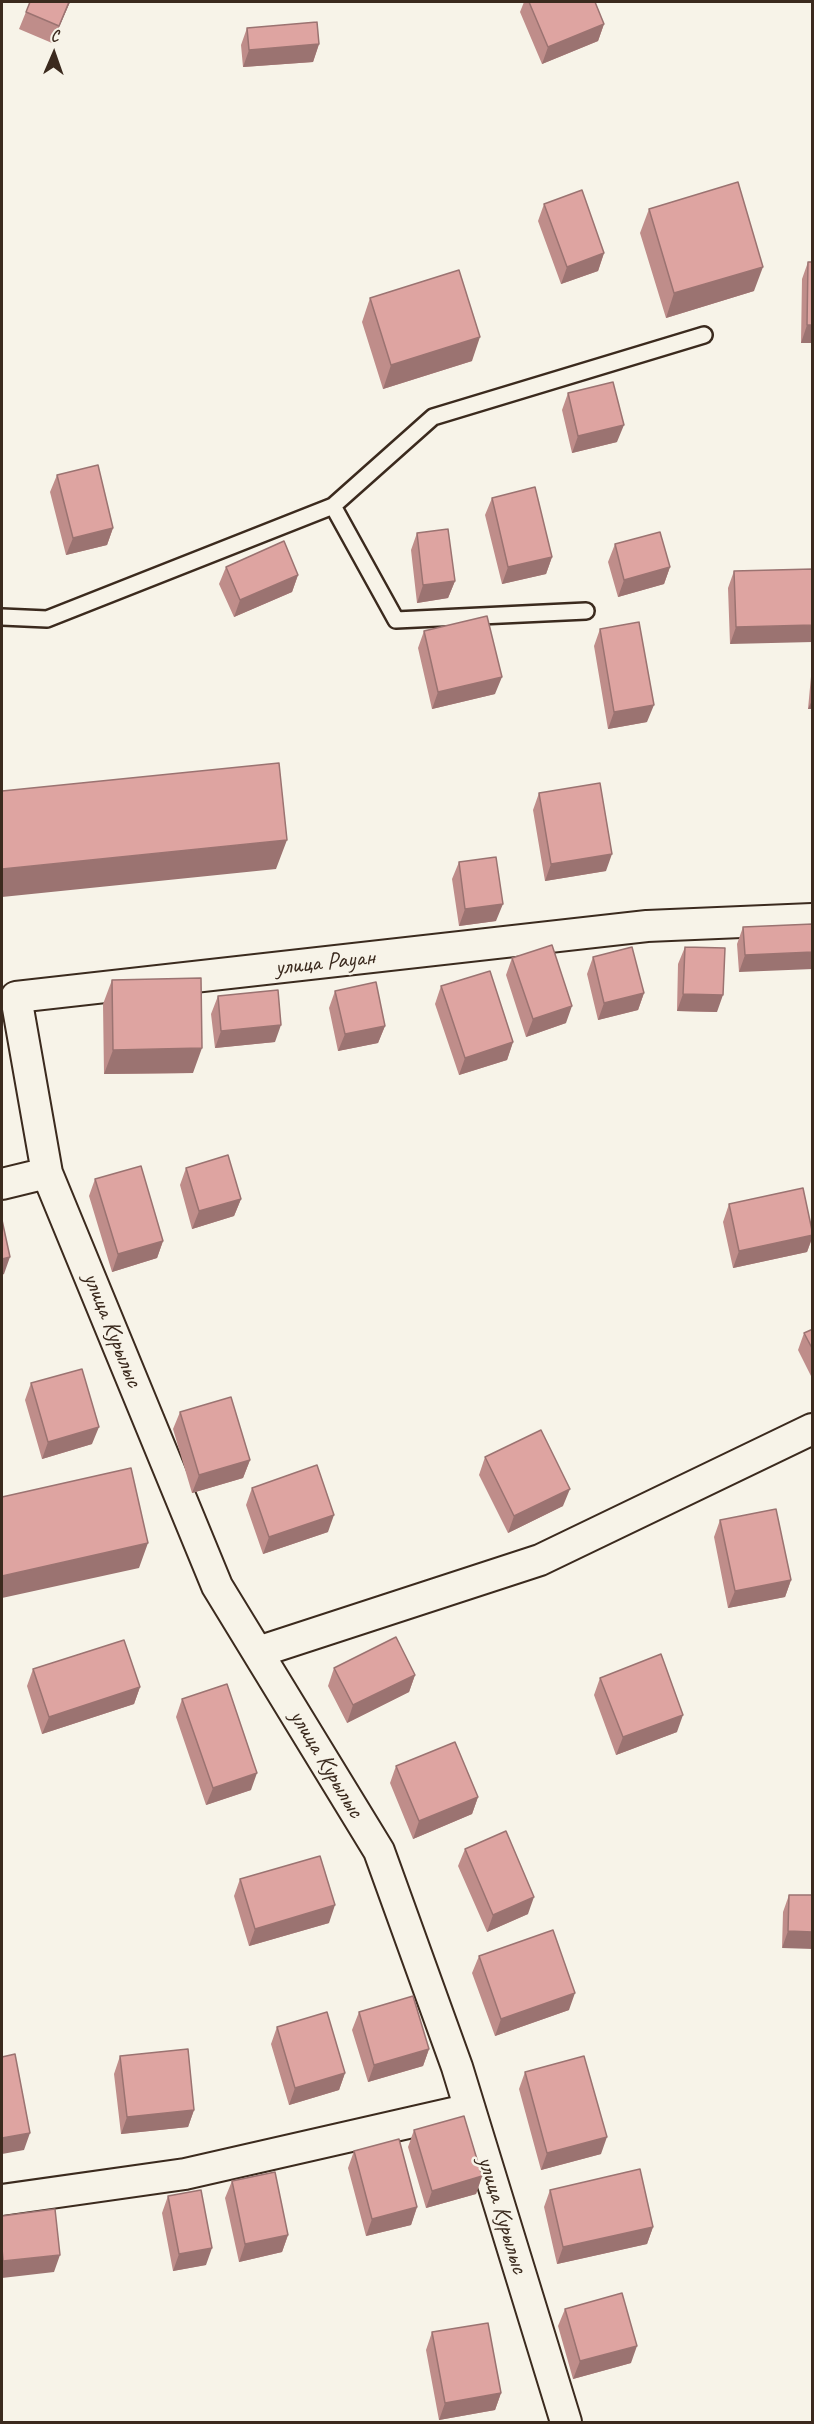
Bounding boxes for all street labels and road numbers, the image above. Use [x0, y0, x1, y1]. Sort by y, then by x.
street label: улица Рауан [274, 943, 376, 983]
street label: улица Курылыс [76, 1268, 148, 1392]
street label: улица Курылыс [282, 1705, 370, 1823]
street label: улица Курылыс [471, 2153, 533, 2277]

